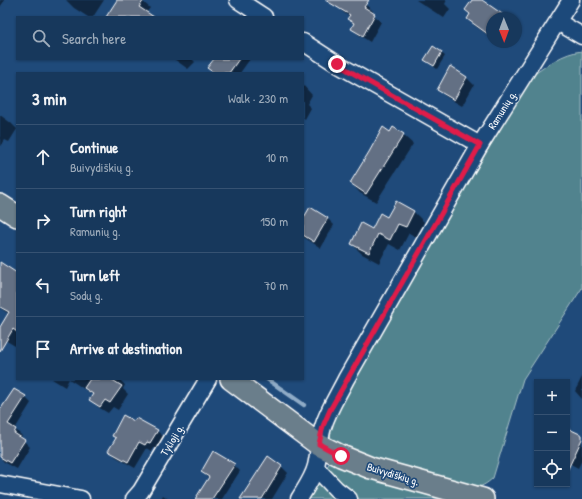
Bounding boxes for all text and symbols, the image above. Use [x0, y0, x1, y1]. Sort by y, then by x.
north arrow [486, 12, 522, 48]
search box [16, 16, 304, 60]
icon: search [30, 27, 52, 49]
text: Search here [62, 28, 126, 49]
route end [328, 55, 346, 73]
text: 3 min [32, 87, 67, 110]
street label: Ramunių g. [485, 88, 519, 132]
text: Walk · 230 m [228, 89, 288, 107]
text: Continue [70, 137, 118, 158]
icon: ahead [32, 146, 54, 168]
text: 10 m [266, 148, 288, 166]
text: Buivydiškių g. [70, 158, 133, 176]
text: Turn right [70, 201, 126, 222]
icon: right [32, 210, 54, 232]
text: 150 m [260, 212, 288, 230]
text: Ramunių g. [70, 222, 121, 240]
text: Turn left [70, 265, 120, 286]
icon: left [32, 274, 54, 296]
text: 70 m [264, 276, 288, 294]
text: Sodų g. [70, 286, 103, 304]
icon: arrive [32, 338, 54, 360]
text: Arrive at destination [70, 338, 182, 359]
map controls [534, 379, 570, 487]
button: + [534, 379, 570, 415]
button: − [534, 415, 570, 451]
street label: Tylioji g. [157, 422, 187, 458]
route start [332, 447, 350, 465]
button: locate [534, 451, 570, 487]
street label: Buivydiškių g. [365, 459, 421, 489]

